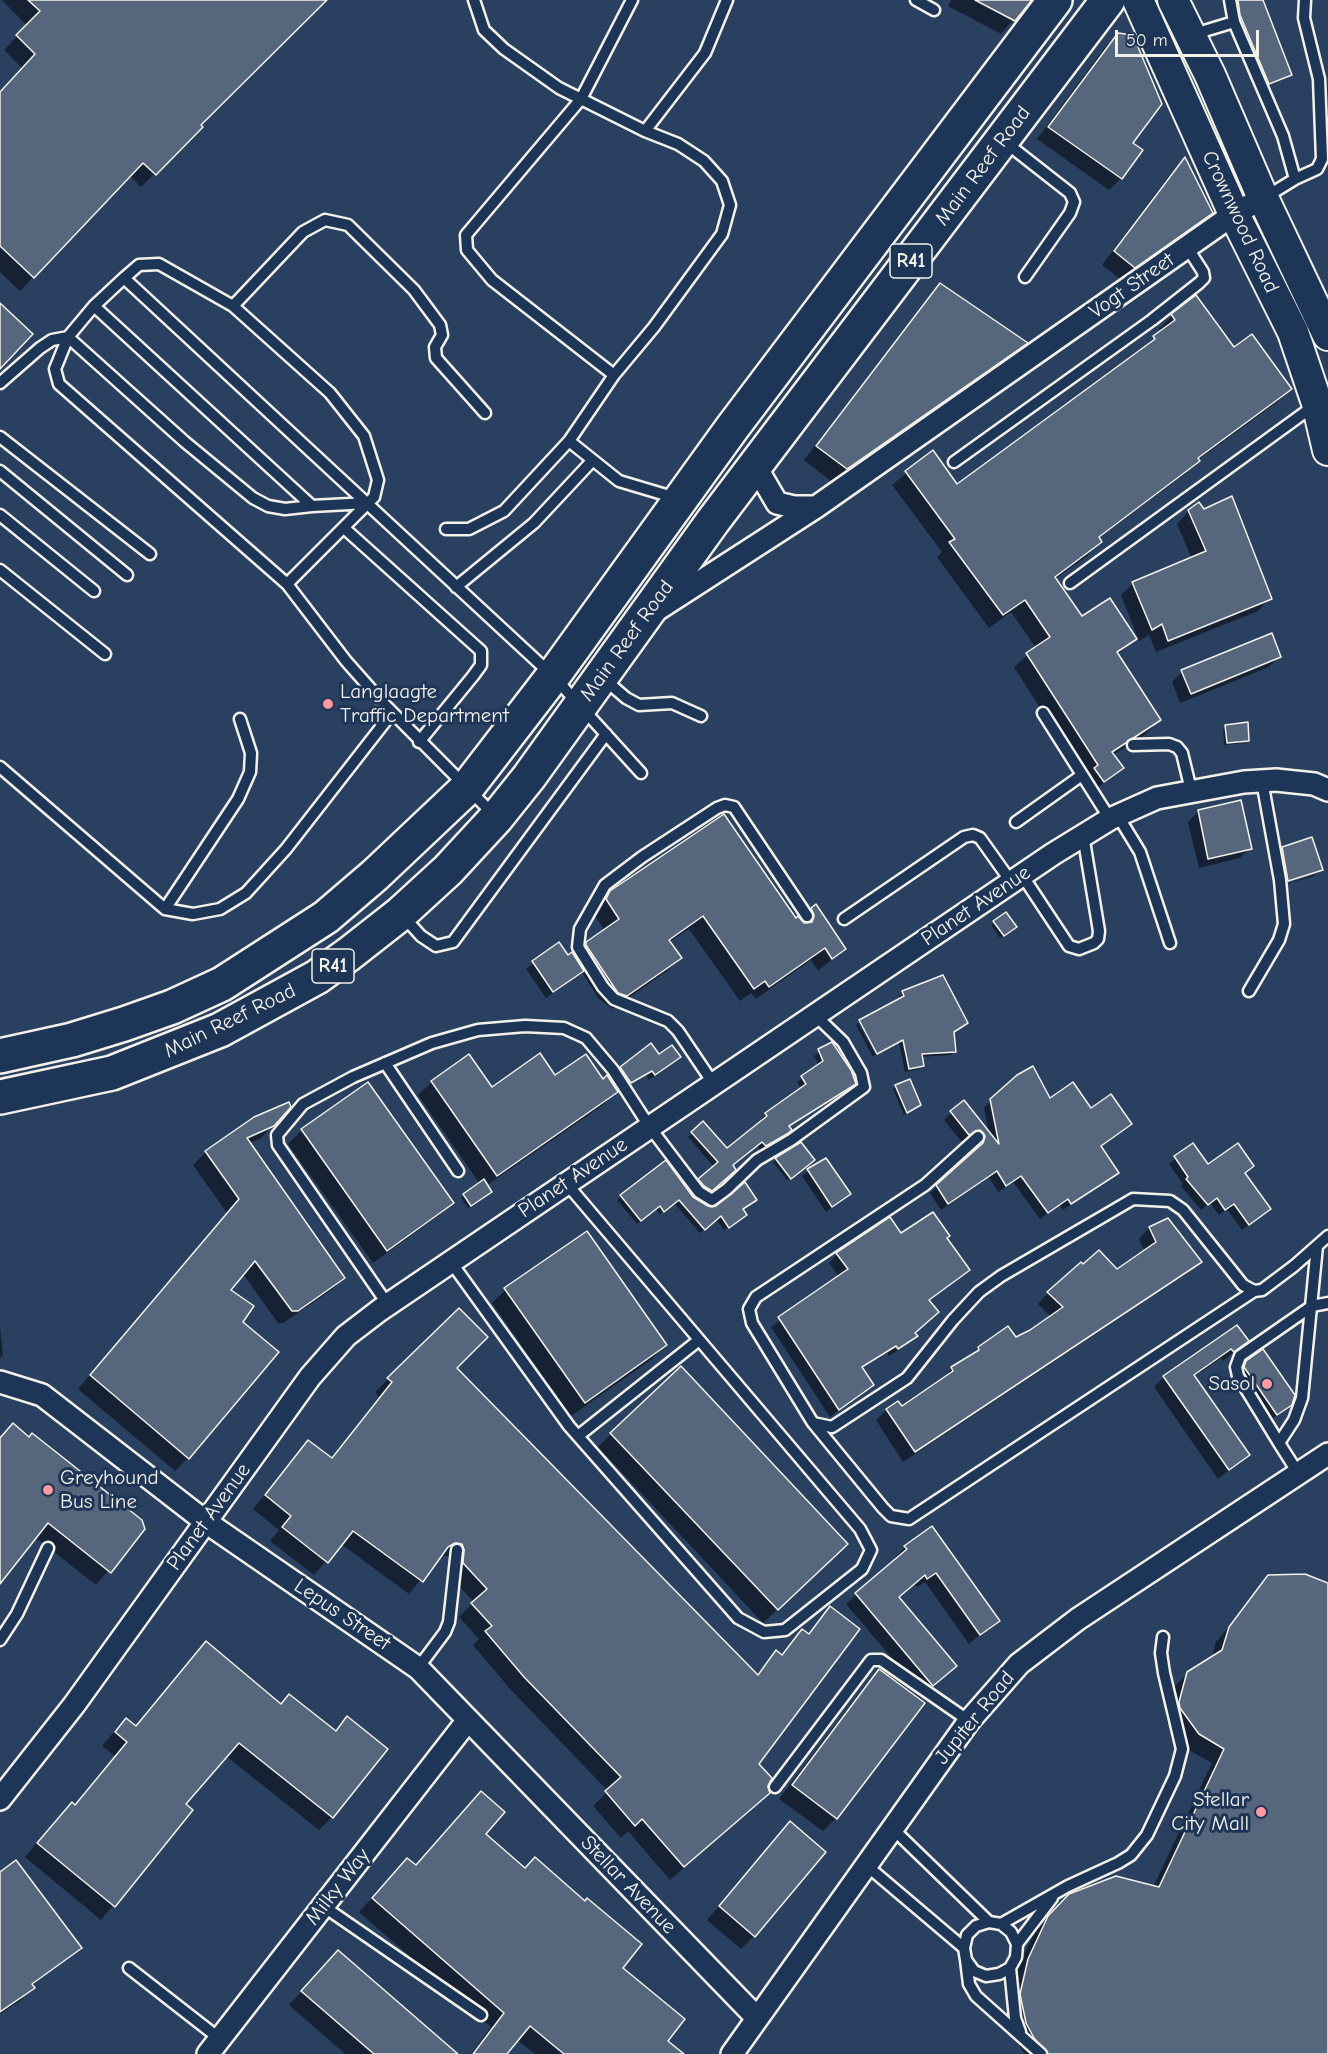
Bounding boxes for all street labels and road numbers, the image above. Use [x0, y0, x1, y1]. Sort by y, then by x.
street label: Main Reef Road [930, 101, 1036, 231]
street label: Crownwood Road [1196, 147, 1284, 297]
road number: R41 [890, 244, 932, 278]
street label: Vogt Street [1085, 248, 1179, 324]
street label: Main Reef Road [575, 576, 679, 706]
street label: Planet Avenue [917, 860, 1035, 952]
road number: R41 [312, 949, 354, 983]
street label: Main Reef Road [160, 978, 300, 1064]
street label: Planet Avenue [514, 1132, 632, 1224]
street label: Planet Avenue [162, 1459, 256, 1575]
street label: Lepus Street [289, 1574, 395, 1656]
street label: Jupiter Road [930, 1666, 1020, 1770]
street label: Stellar Avenue [575, 1831, 681, 1939]
street label: Milky Way [300, 1844, 376, 1930]

